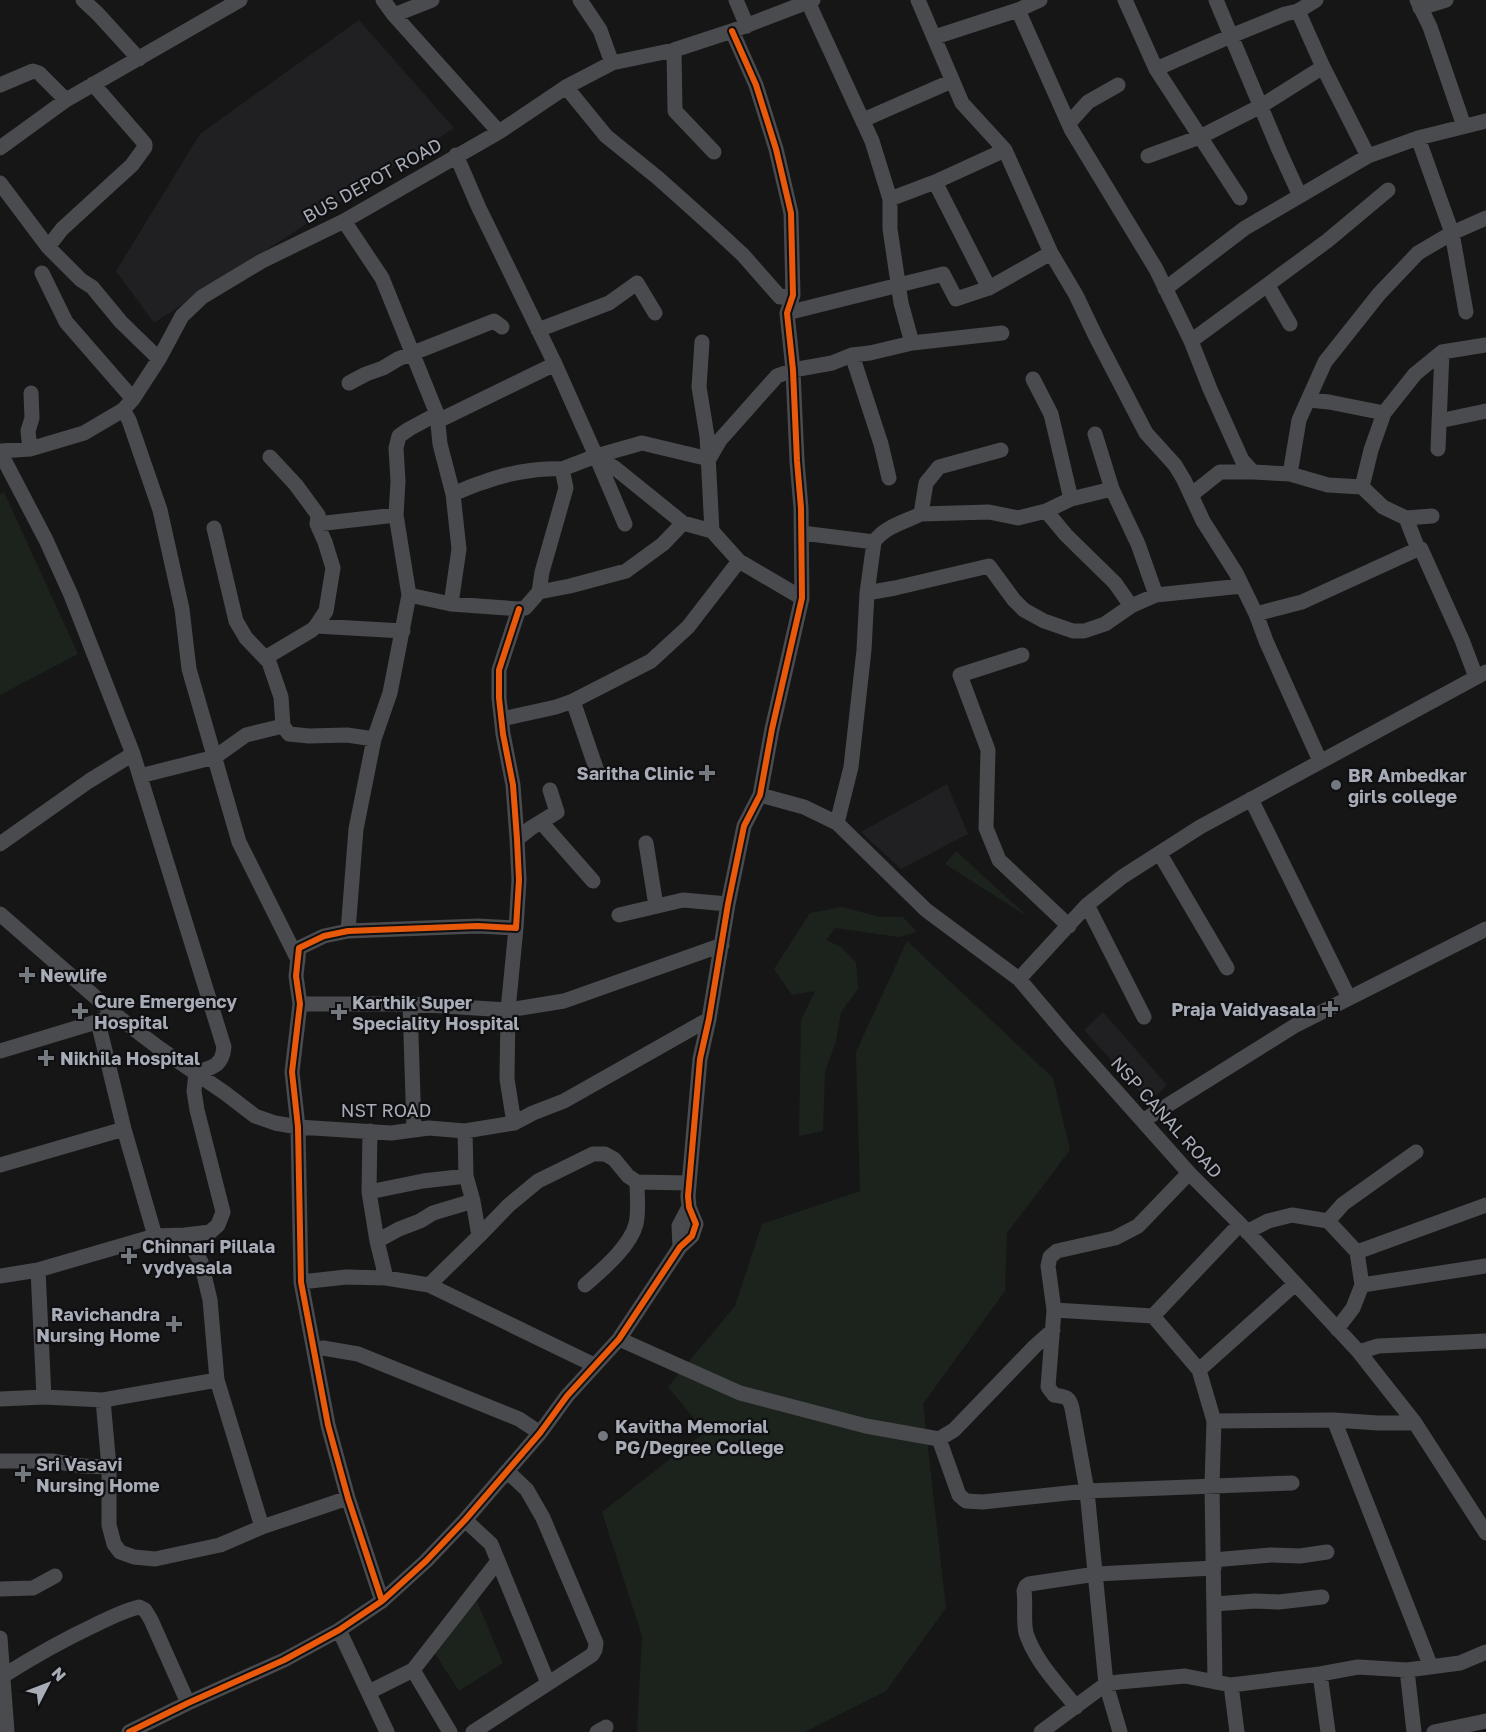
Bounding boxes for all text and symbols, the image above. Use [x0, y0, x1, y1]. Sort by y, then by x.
street label: BUS DEPOT ROAD [299, 133, 445, 227]
place label: Saritha Clinic [577, 762, 694, 784]
marker: Saritha Clinic [698, 764, 716, 782]
place label: BR Ambedkar girls college [1348, 764, 1467, 807]
marker: BR Ambedkar girls college [1329, 778, 1343, 792]
place label: Newlife [40, 964, 108, 986]
marker: Newlife [18, 966, 36, 984]
place label: Cure Emergency Hospital [94, 990, 237, 1033]
place label: Karthik Super Speciality Hospital [352, 991, 519, 1034]
place label: Praja Vaidyasala [1171, 998, 1316, 1020]
marker: Praja Vaidyasala [1321, 1000, 1339, 1018]
marker: Cure Emergency Hospital [71, 1002, 89, 1020]
marker: Karthik Super Speciality Hospital [330, 1003, 348, 1021]
place label: Nikhila Hospital [60, 1047, 200, 1069]
marker: Nikhila Hospital [37, 1049, 55, 1067]
street label: NSP CANAL ROAD [1107, 1052, 1227, 1182]
street label: NST ROAD [341, 1099, 431, 1121]
place label: Chinnari Pillala vydyasala [142, 1235, 275, 1278]
marker: Chinnari Pillala vydyasala [120, 1247, 138, 1265]
place label: Ravichandra Nursing Home [36, 1303, 160, 1346]
marker: Ravichandra Nursing Home [165, 1315, 183, 1333]
place label: Kavitha Memorial PG/Degree College [615, 1415, 784, 1458]
marker: Kavitha Memorial PG/Degree College [596, 1429, 610, 1443]
place label: Sri Vasavi Nursing Home [36, 1453, 160, 1496]
marker: Sri Vasavi Nursing Home [14, 1465, 32, 1483]
north arrow [18, 1654, 78, 1714]
text: N [48, 1663, 71, 1685]

